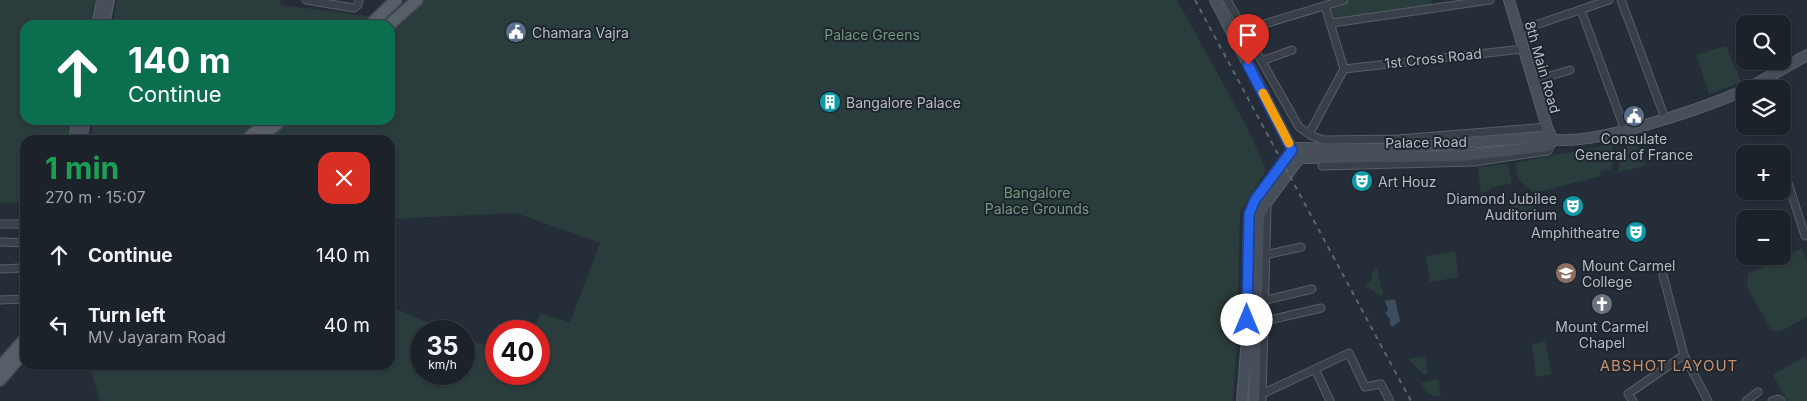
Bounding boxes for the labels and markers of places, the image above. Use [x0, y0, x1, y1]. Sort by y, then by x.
pin [1227, 14, 1269, 65]
public building icon: Chamara Vajra [504, 20, 528, 44]
place label: Chamara Vajra [532, 24, 629, 41]
building icon: Bangalore Palace [818, 90, 842, 114]
place label: Bangalore Palace [846, 94, 961, 111]
public building icon: Consulate General of France [1622, 104, 1646, 128]
place label: Consulate General of France [1575, 130, 1693, 163]
theatre icon: Art Houz [1350, 169, 1374, 193]
place label: Art Houz [1378, 173, 1436, 190]
place label: Diamond Jubilee Auditorium [1446, 190, 1557, 223]
theatre icon: Diamond Jubilee Auditorium [1561, 194, 1585, 218]
theatre icon: Amphitheatre [1624, 220, 1648, 244]
place label: Amphitheatre [1531, 224, 1620, 241]
place label: Mount Carmel College [1582, 257, 1676, 290]
school or university icon: Mount Carmel College [1554, 261, 1578, 285]
church icon: Mount Carmel Chapel [1590, 292, 1614, 316]
place label: Mount Carmel Chapel [1555, 318, 1649, 351]

